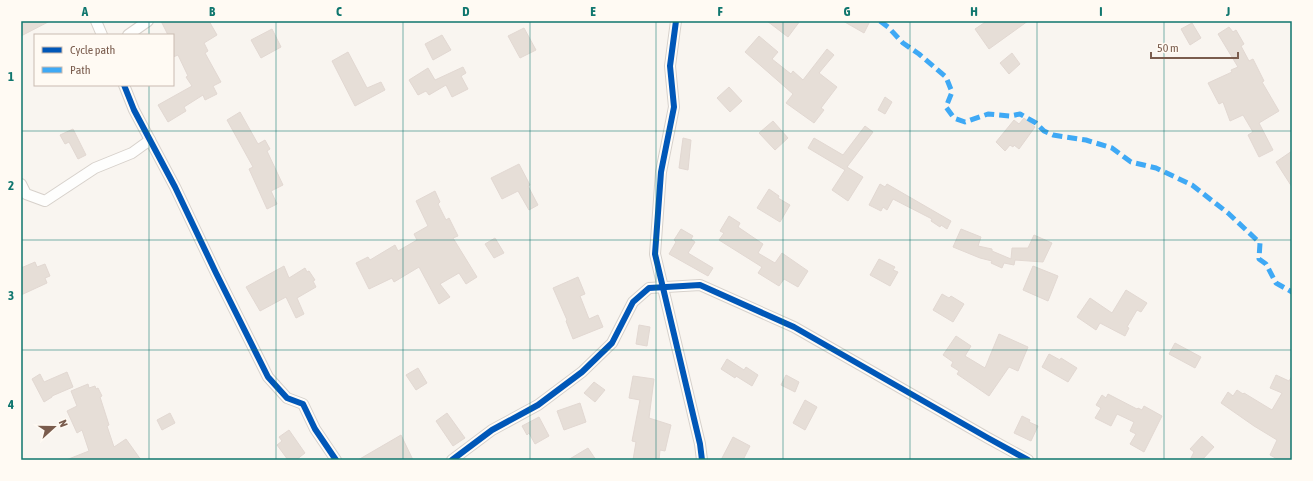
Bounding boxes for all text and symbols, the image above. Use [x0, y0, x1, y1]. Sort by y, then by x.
text: A [81, 4, 89, 19]
text: B [209, 4, 216, 19]
text: C [336, 4, 342, 19]
text: D [462, 4, 470, 19]
text: E [590, 4, 596, 19]
text: F [717, 4, 723, 19]
text: G [844, 4, 851, 19]
text: H [970, 4, 978, 19]
text: I [1099, 4, 1103, 19]
text: J [1225, 4, 1230, 19]
legend [34, 34, 174, 86]
scale bar [1151, 34, 1238, 60]
text: 50 m [1157, 41, 1179, 55]
text: Cycle path [70, 43, 115, 57]
text: Path [70, 63, 91, 77]
text: 1 [8, 69, 14, 84]
text: 2 [8, 178, 14, 193]
text: 3 [8, 288, 14, 303]
text: 4 [7, 397, 14, 412]
north arrow [34, 407, 74, 447]
text: N [57, 418, 70, 429]

